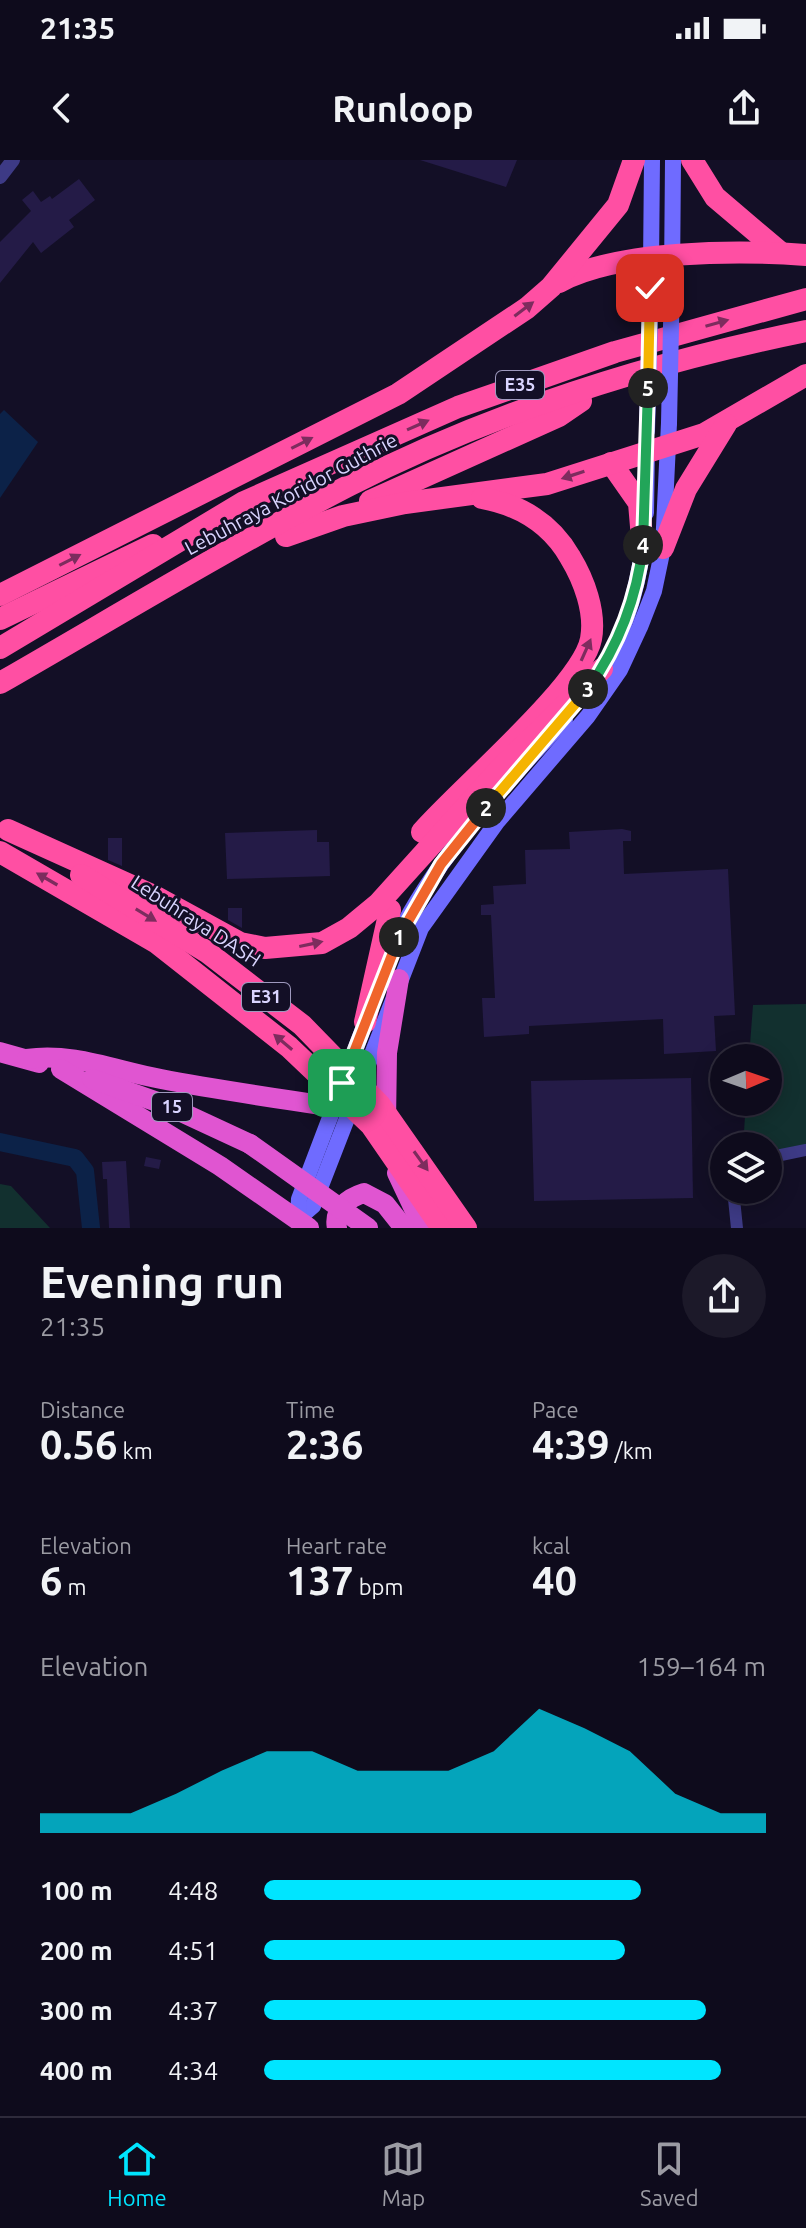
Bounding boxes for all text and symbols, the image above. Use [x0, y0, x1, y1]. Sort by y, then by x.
text: 21:35 [40, 11, 115, 45]
icon: back [40, 86, 84, 130]
icon: share [722, 86, 766, 130]
text: Runloop [332, 88, 474, 129]
pin [616, 254, 684, 322]
icon: check [628, 266, 672, 310]
one-way arrow [514, 302, 534, 318]
one-way arrow [705, 316, 729, 329]
pin: 5 [628, 368, 668, 408]
road number: E35 [496, 371, 544, 399]
text: 5 [642, 375, 654, 400]
one-way arrow [406, 418, 430, 432]
street label: Lebuhraya Koridor Guthrie [181, 428, 401, 559]
one-way arrow [290, 436, 313, 450]
one-way arrow [561, 470, 585, 482]
pin: 4 [623, 525, 663, 565]
text: 4 [637, 532, 649, 557]
one-way arrow [58, 553, 81, 567]
one-way arrow [579, 639, 592, 662]
pin: 3 [568, 669, 608, 709]
text: 3 [582, 676, 594, 701]
pin: 2 [466, 788, 506, 828]
text: 2 [480, 795, 492, 820]
street label: Lebuhraya DASH [127, 870, 265, 971]
one-way arrow [36, 872, 58, 886]
one-way arrow [135, 908, 157, 922]
pin: 1 [379, 917, 419, 957]
text: 1 [393, 924, 405, 949]
one-way arrow [299, 937, 324, 950]
road number: E31 [242, 983, 290, 1011]
one-way arrow [273, 1034, 293, 1051]
north arrow [710, 1044, 782, 1116]
map controls [710, 1044, 782, 1204]
pin [308, 1049, 376, 1117]
icon: arrive [320, 1061, 364, 1105]
road number: 15 [152, 1093, 192, 1121]
button: layers [710, 1132, 782, 1204]
one-way arrow [413, 1151, 428, 1172]
button: share [682, 1254, 766, 1338]
text: Evening run [40, 1257, 284, 1306]
text: 21:35 [40, 1312, 105, 1341]
text: Distance [40, 1397, 125, 1422]
text: Time [286, 1397, 335, 1422]
text: Pace [532, 1397, 579, 1422]
text: 0.56 [40, 1422, 118, 1467]
text: 2:36 [286, 1422, 364, 1467]
text: 4:39 [532, 1422, 610, 1467]
text: km [118, 1438, 153, 1463]
text: /km [610, 1438, 653, 1463]
text: Elevation [40, 1533, 132, 1558]
text: Heart rate [286, 1533, 387, 1558]
text: kcal [532, 1533, 570, 1558]
text: 6 [40, 1558, 63, 1603]
text: 137 [286, 1558, 354, 1603]
text: 40 [532, 1558, 577, 1603]
text: m [63, 1574, 87, 1599]
text: bpm [354, 1574, 403, 1599]
text: Elevation [40, 1652, 148, 1681]
text: 159–164 m [637, 1652, 766, 1681]
text: 100 m [40, 1876, 113, 1905]
text: 4:48 [168, 1876, 218, 1905]
text: 200 m [40, 1936, 113, 1965]
text: 4:51 [168, 1936, 218, 1965]
text: 300 m [40, 1996, 113, 2025]
text: 4:37 [168, 1996, 218, 2025]
text: 400 m [40, 2056, 113, 2085]
text: 4:34 [168, 2056, 218, 2085]
tab: Home [107, 2137, 167, 2210]
tab: Map [381, 2137, 425, 2210]
tab: Saved [640, 2137, 699, 2210]

